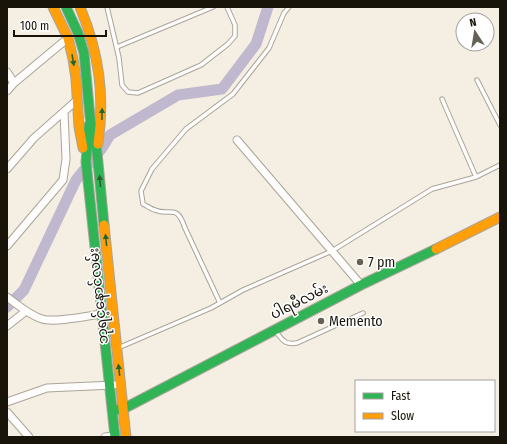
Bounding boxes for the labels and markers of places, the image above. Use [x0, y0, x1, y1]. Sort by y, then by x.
place label: 7 pm [368, 254, 395, 271]
marker: 7 pm [355, 257, 365, 267]
place label: Memento [329, 313, 383, 330]
marker: Memento [316, 316, 326, 326]

